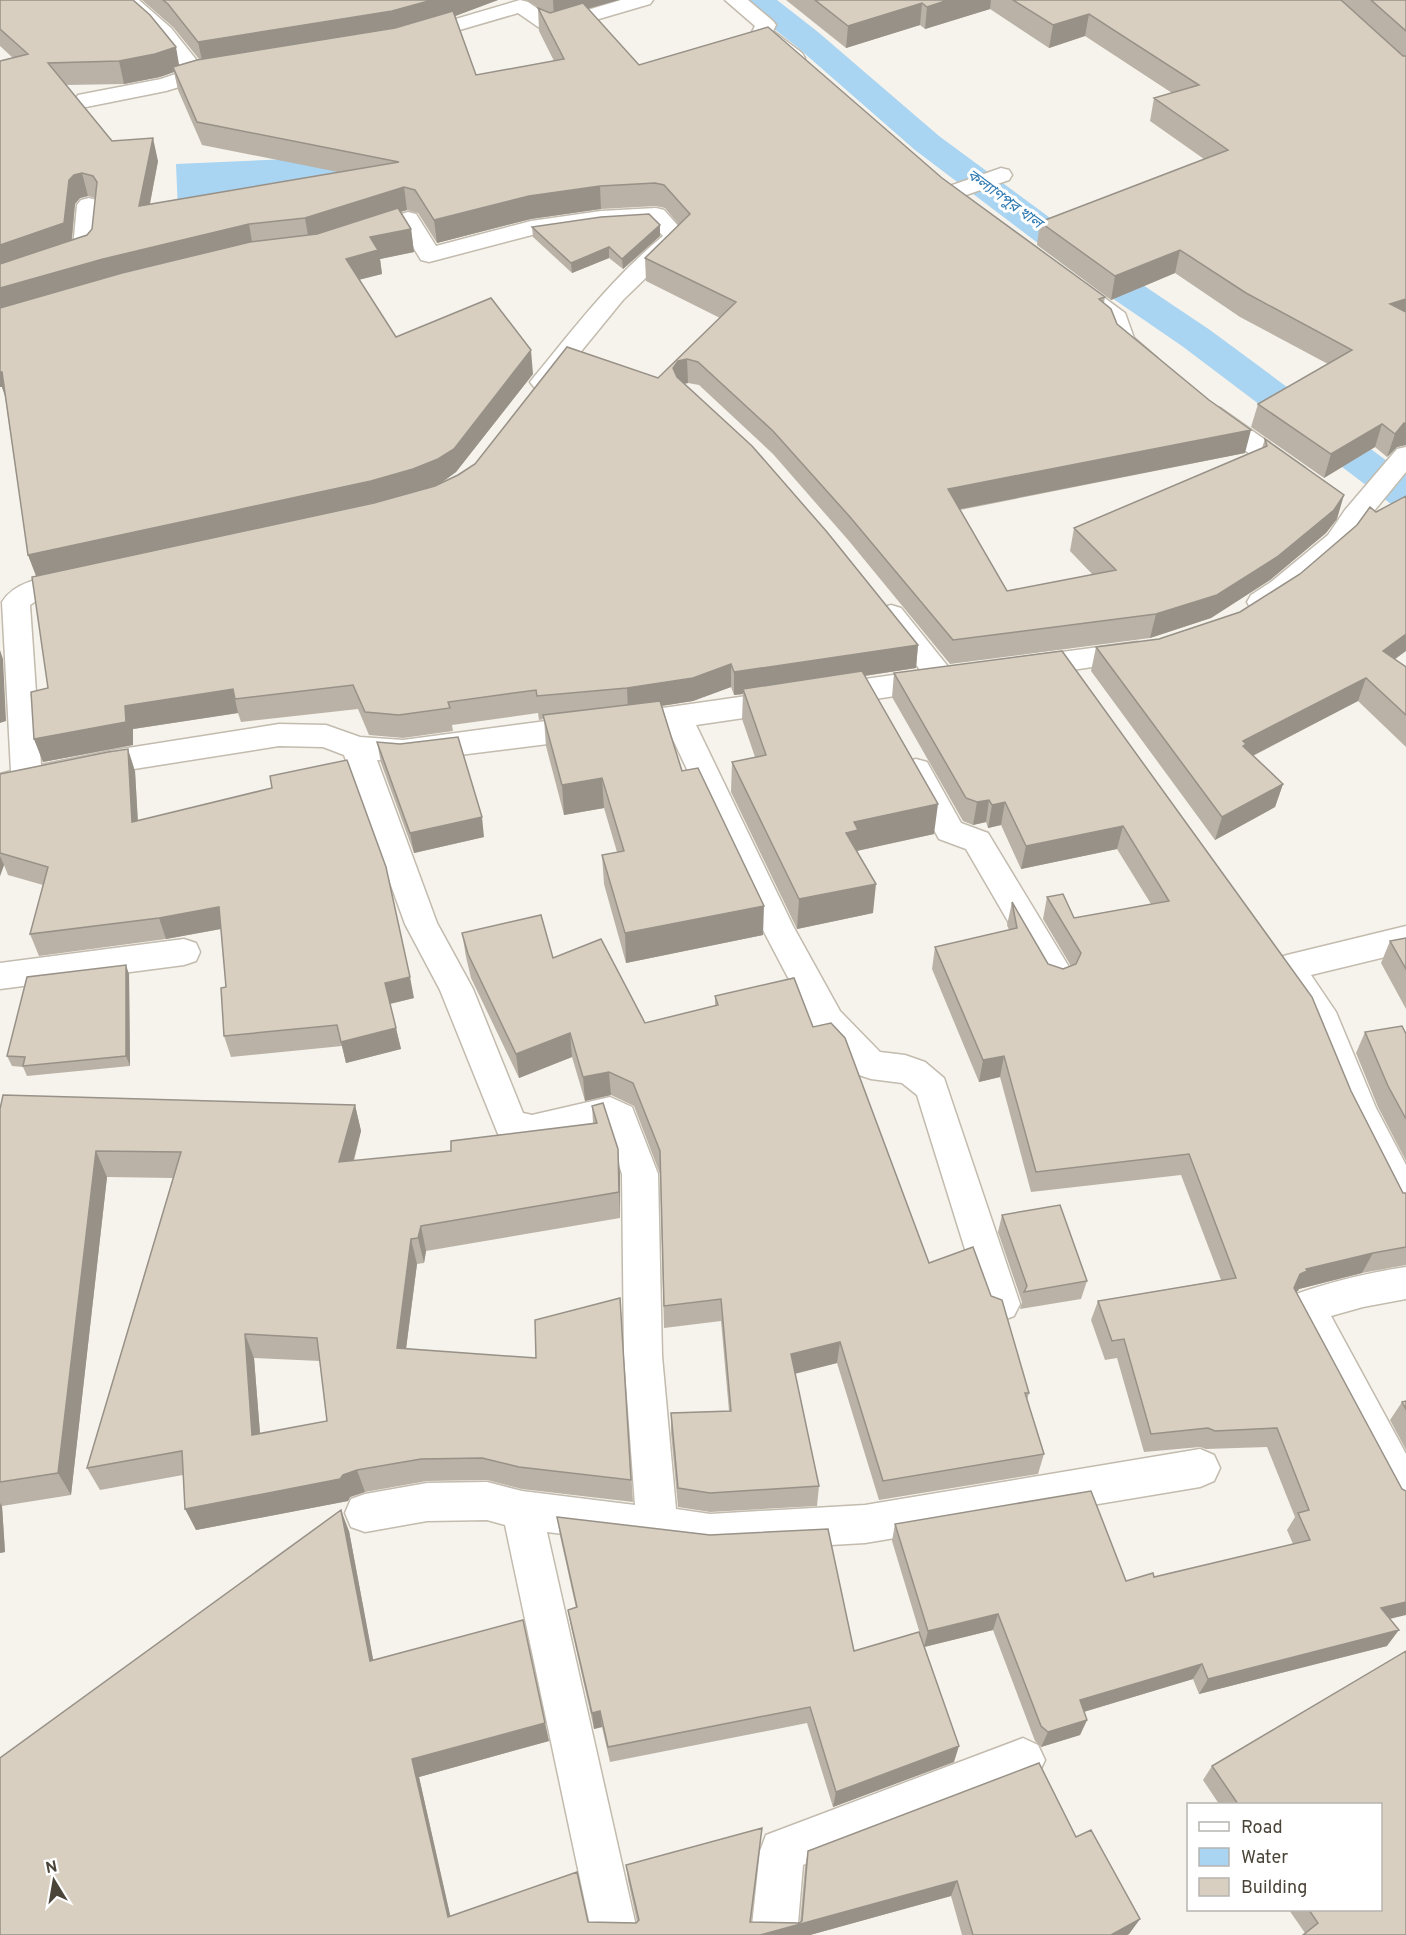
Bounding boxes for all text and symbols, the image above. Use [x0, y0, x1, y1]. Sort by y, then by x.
water label: কল্যাণপুর খাল [963, 166, 1048, 235]
legend [1187, 1803, 1382, 1911]
text: Road [1241, 1817, 1283, 1840]
text: Water [1241, 1847, 1288, 1870]
north arrow [24, 1851, 84, 1911]
text: N [44, 1857, 59, 1879]
text: Building [1241, 1877, 1307, 1900]

